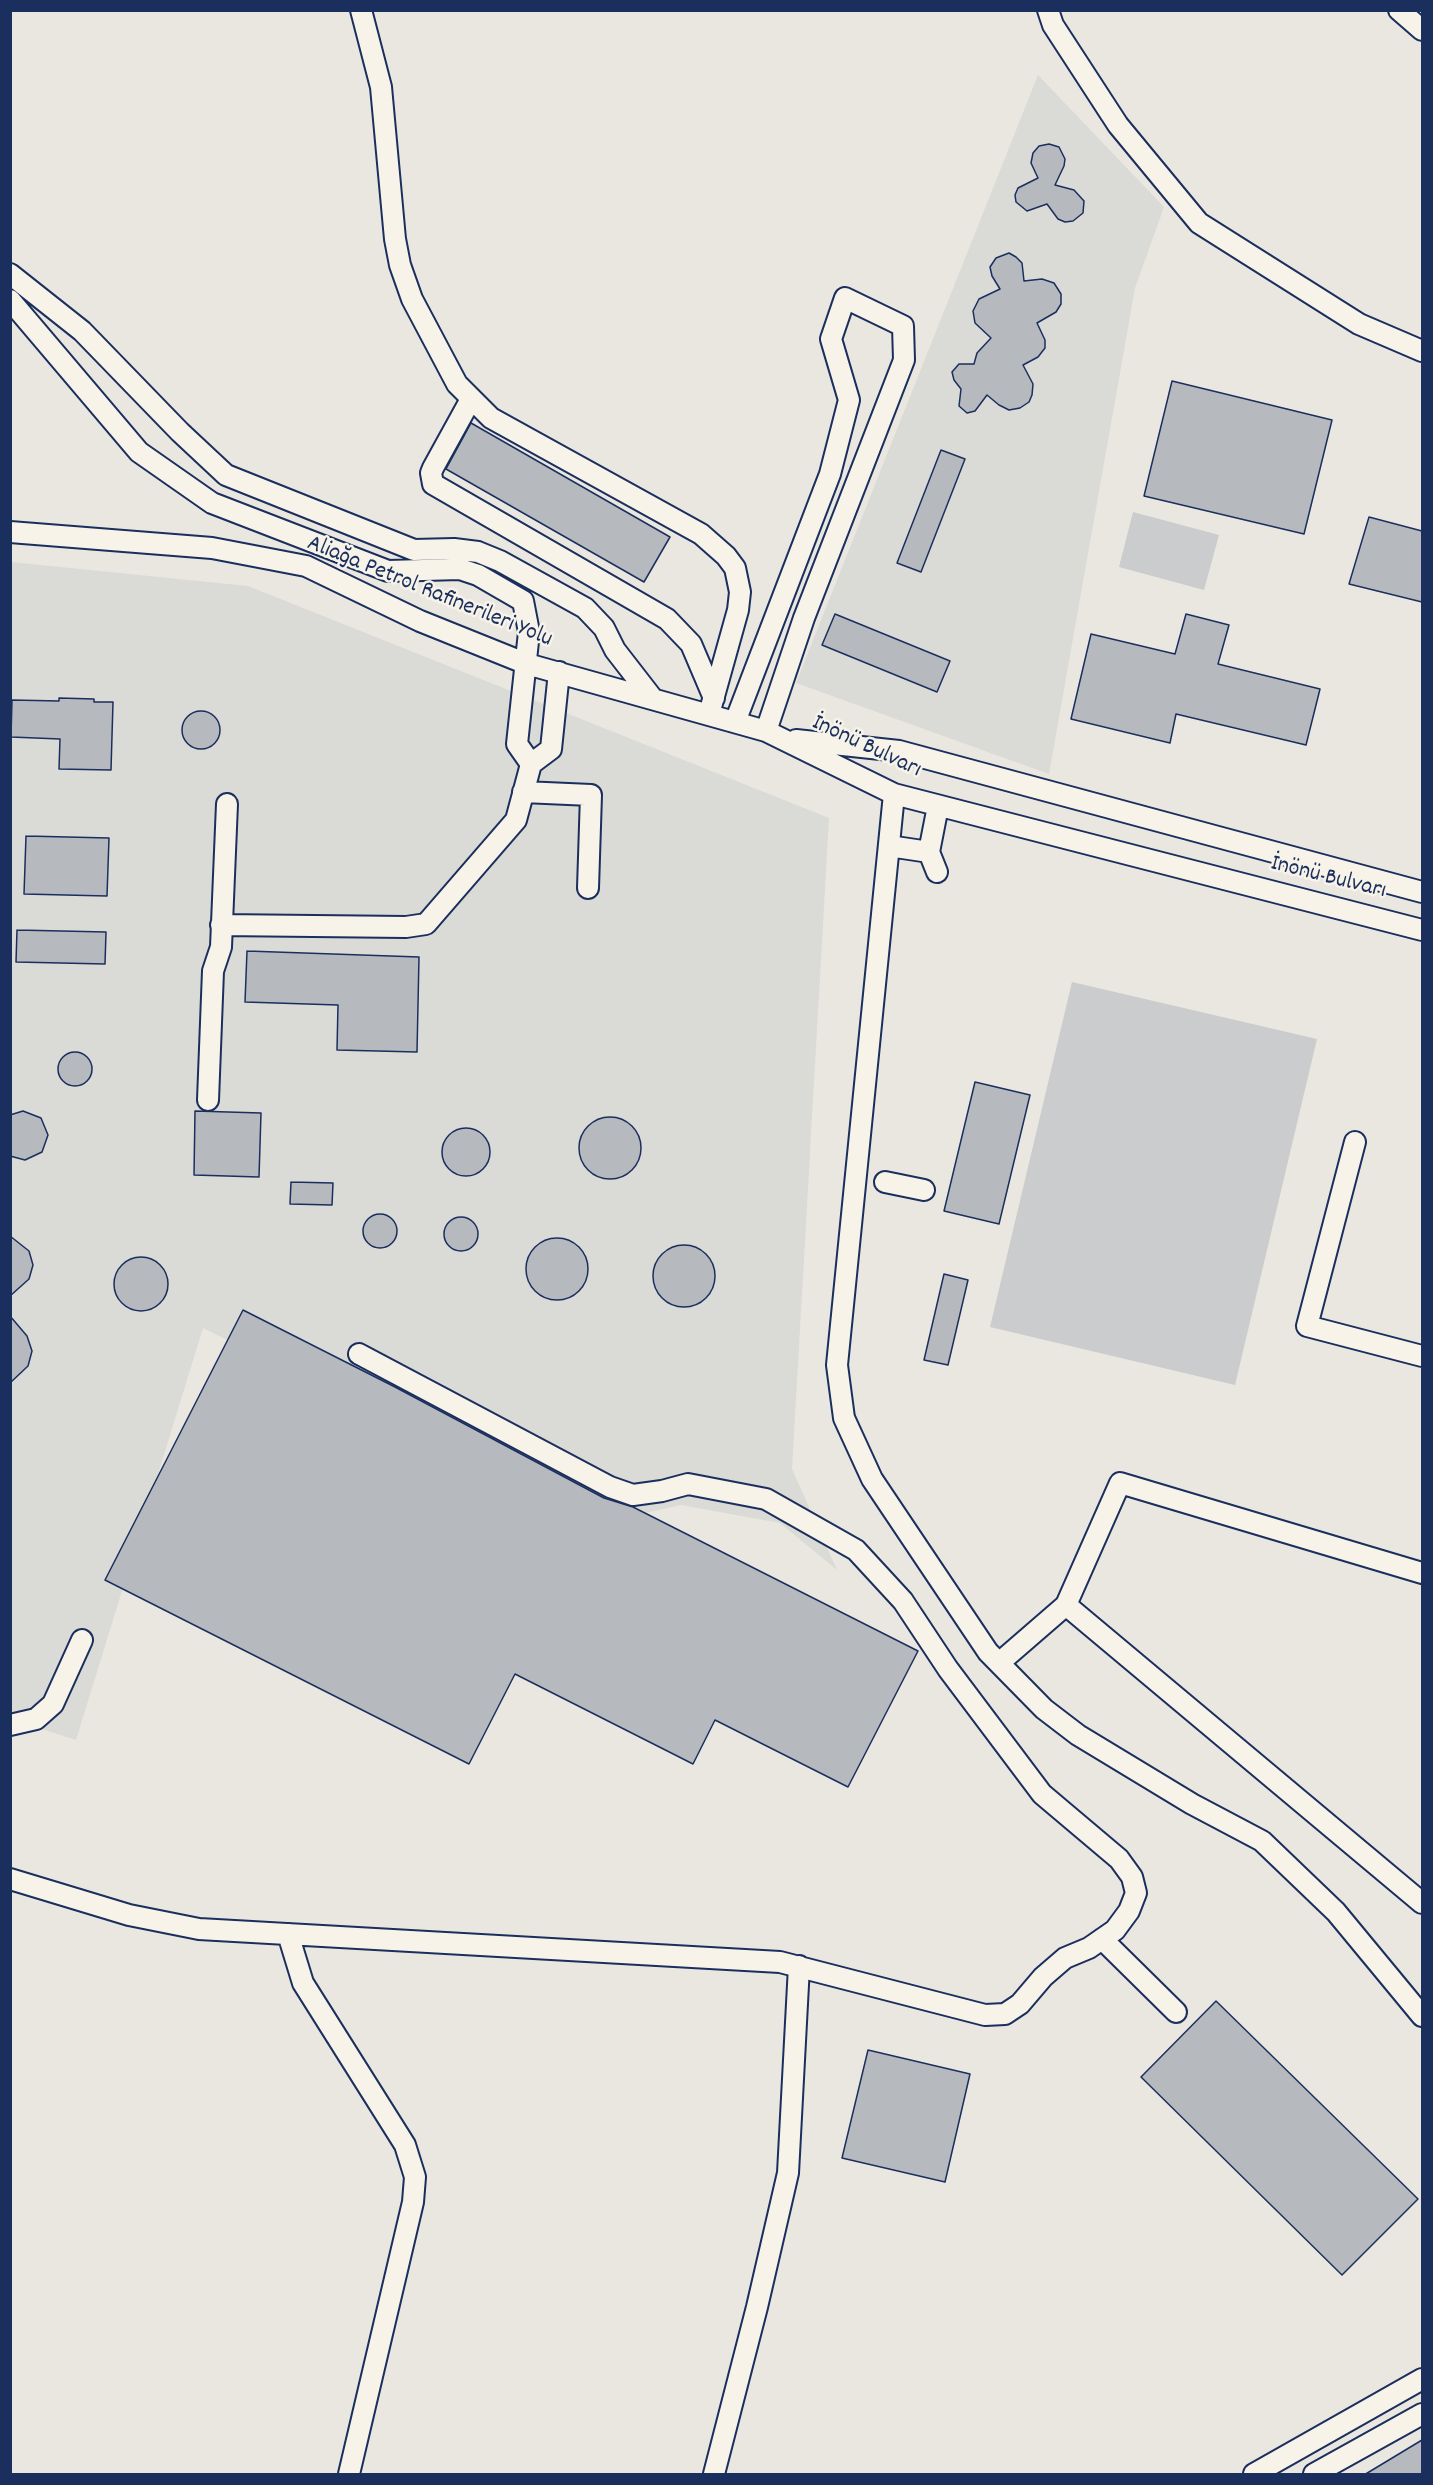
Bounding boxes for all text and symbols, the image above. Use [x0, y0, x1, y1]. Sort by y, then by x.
street label: Aliağa Petrol Rafinerileri Yolu [302, 531, 556, 655]
street label: İnönü Bulvarı [807, 710, 925, 786]
street label: İnönü Bulvarı [1268, 851, 1388, 907]

